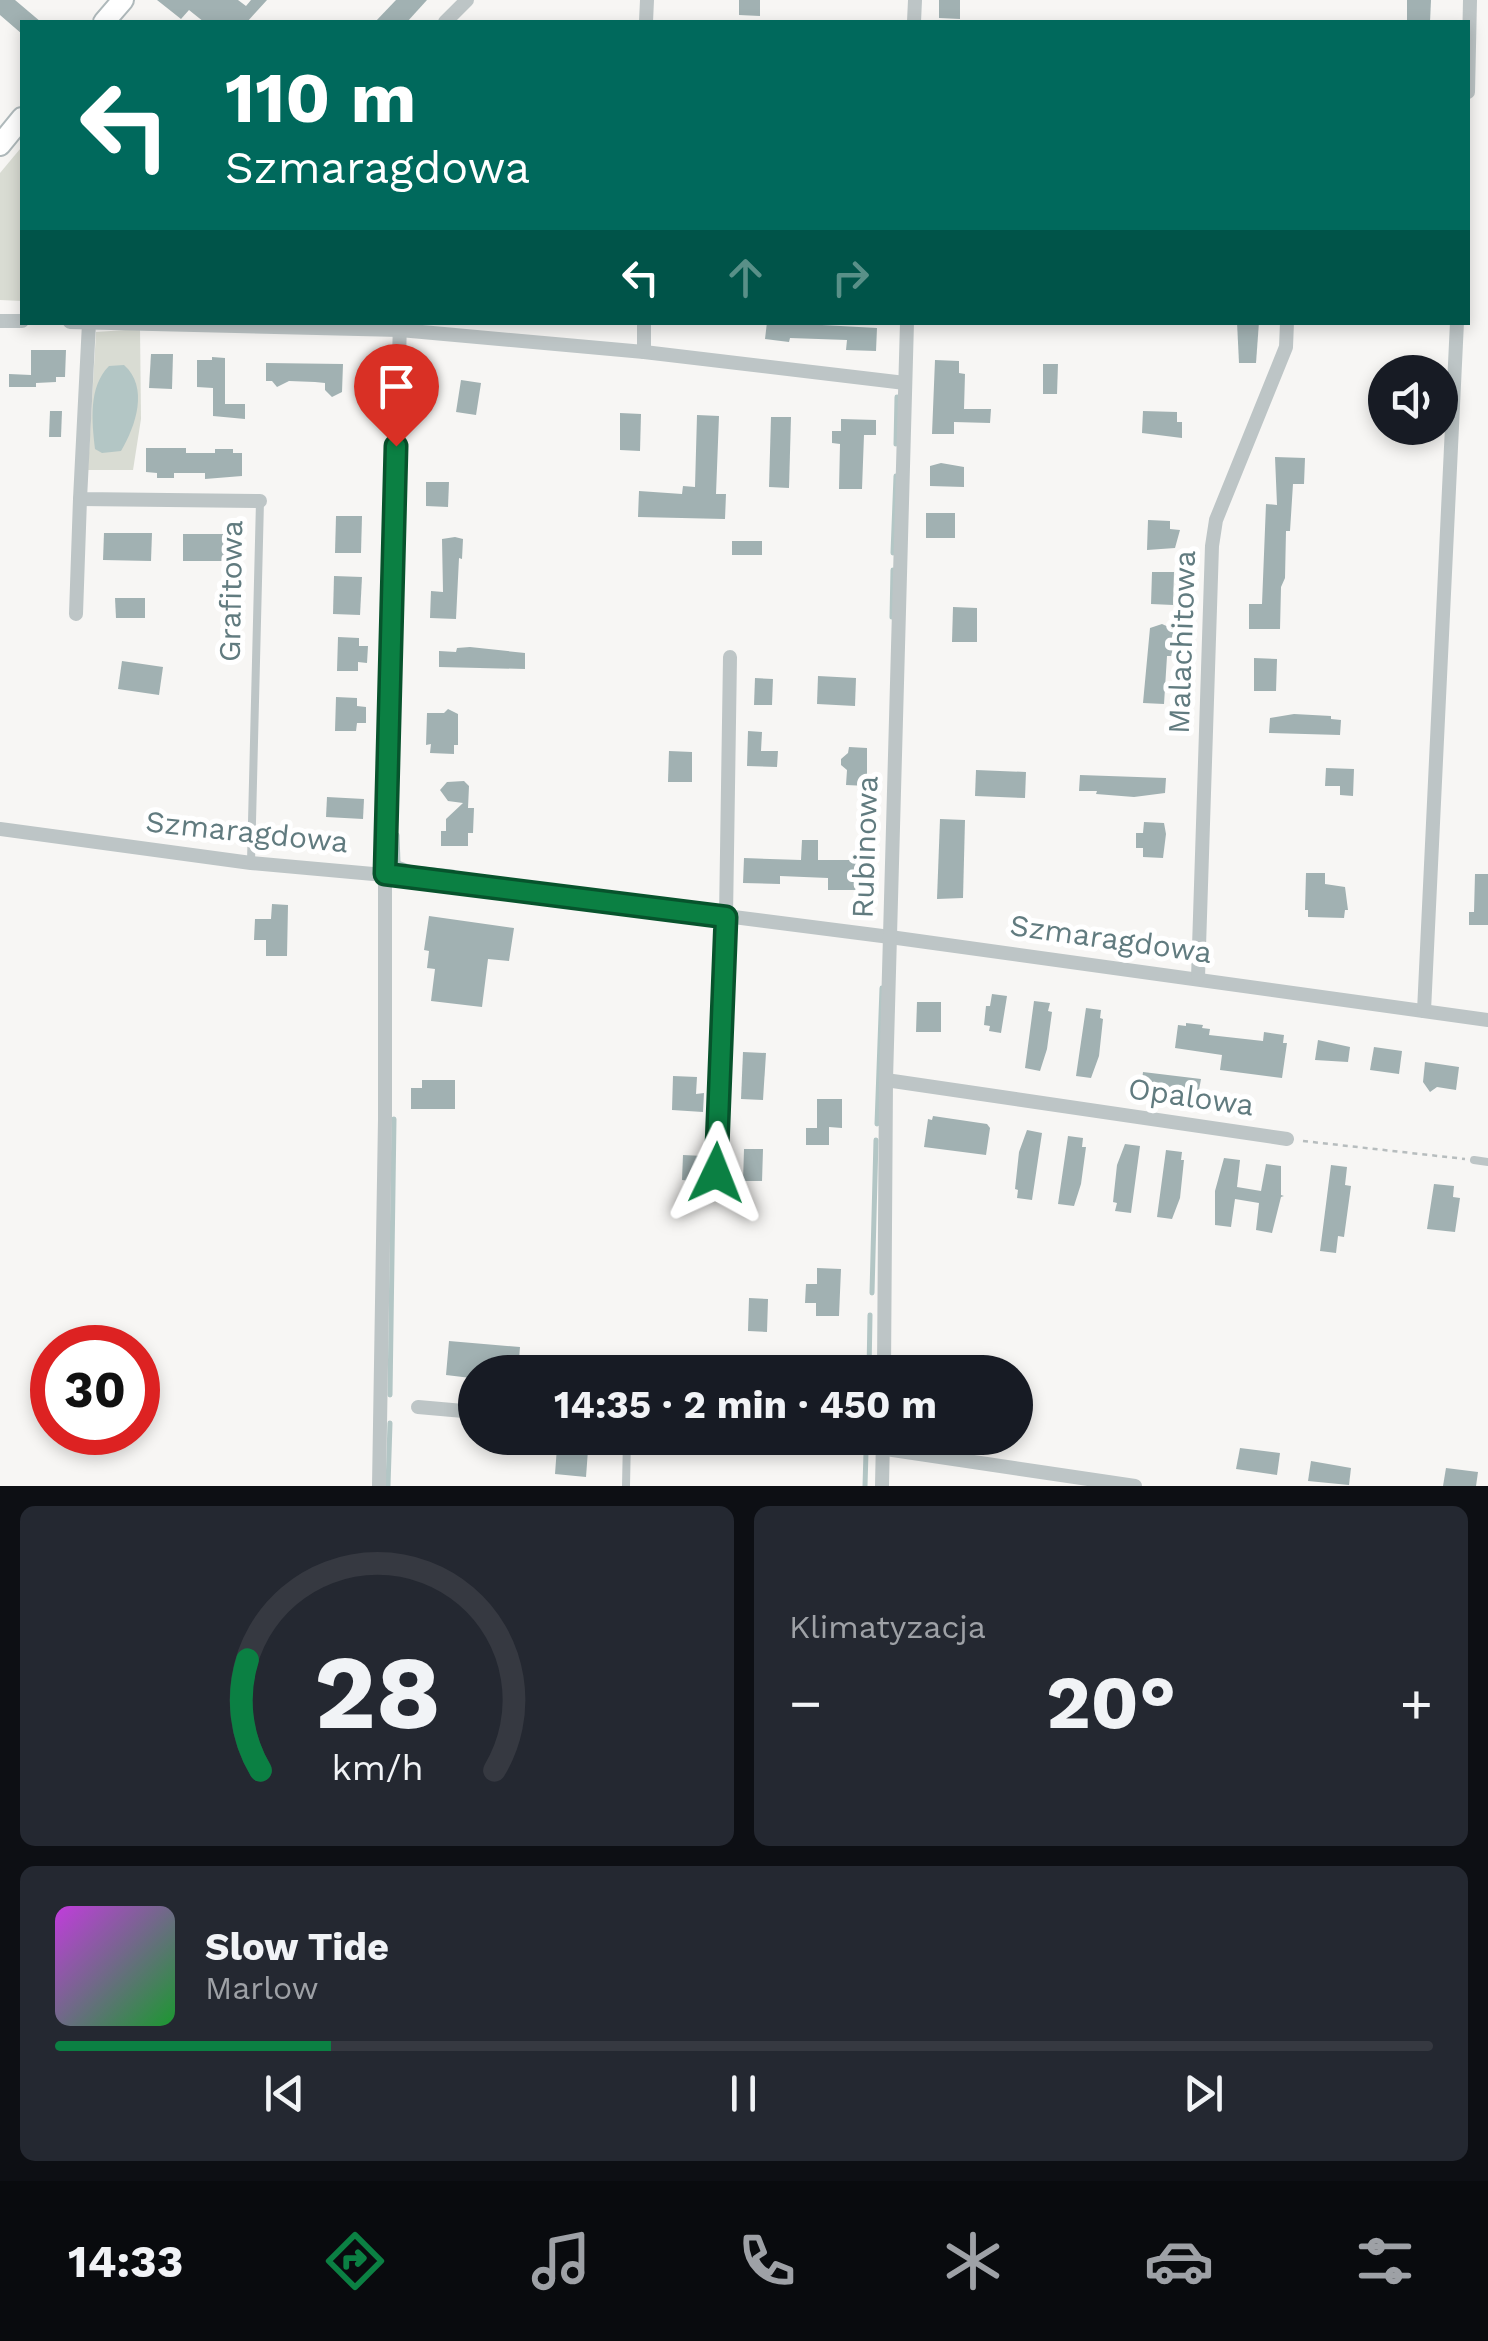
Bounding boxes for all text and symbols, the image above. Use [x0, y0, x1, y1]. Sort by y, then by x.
text: 110 m [225, 57, 416, 139]
icon: left [60, 60, 190, 190]
text: Szmaragdowa [225, 141, 530, 194]
icon: left [613, 250, 668, 305]
icon: ahead [718, 250, 773, 305]
icon: right [823, 250, 878, 305]
pin [354, 344, 439, 447]
map controls [1368, 355, 1458, 445]
button: sound [1368, 355, 1458, 445]
icon: arrive [369, 359, 424, 414]
street label: Grafitowa [212, 520, 249, 662]
street label: Malachitowa [1161, 550, 1202, 734]
street label: Rubinowa [845, 775, 884, 919]
street label: Szmaragdowa [144, 803, 350, 860]
street label: Szmaragdowa [1008, 907, 1214, 970]
street label: Opalowa [1126, 1070, 1256, 1123]
position arrow [664, 1121, 768, 1225]
speed limit sign: 30 [30, 1325, 160, 1455]
text: 14:35 · 2 min · 450 m [554, 1383, 937, 1427]
text: Klimatyzacja [789, 1608, 986, 1646]
text: 28 [313, 1631, 441, 1753]
text: 20° [1046, 1658, 1176, 1746]
text: − [789, 1671, 822, 1735]
text: + [1400, 1671, 1433, 1735]
text: km/h [331, 1747, 423, 1789]
text: Slow Tide [205, 1925, 389, 1969]
text: Marlow [205, 1969, 319, 2007]
icon: previous [257, 2066, 312, 2121]
icon: pause [716, 2066, 771, 2121]
icon: next [1176, 2066, 1231, 2121]
icon: directions [320, 2226, 390, 2296]
icon: music [526, 2226, 596, 2296]
icon: phone [732, 2226, 802, 2296]
icon: climate [938, 2226, 1008, 2296]
icon: car [1144, 2226, 1214, 2296]
icon: filters [1350, 2226, 1420, 2296]
text: 14:33 [68, 2235, 183, 2288]

